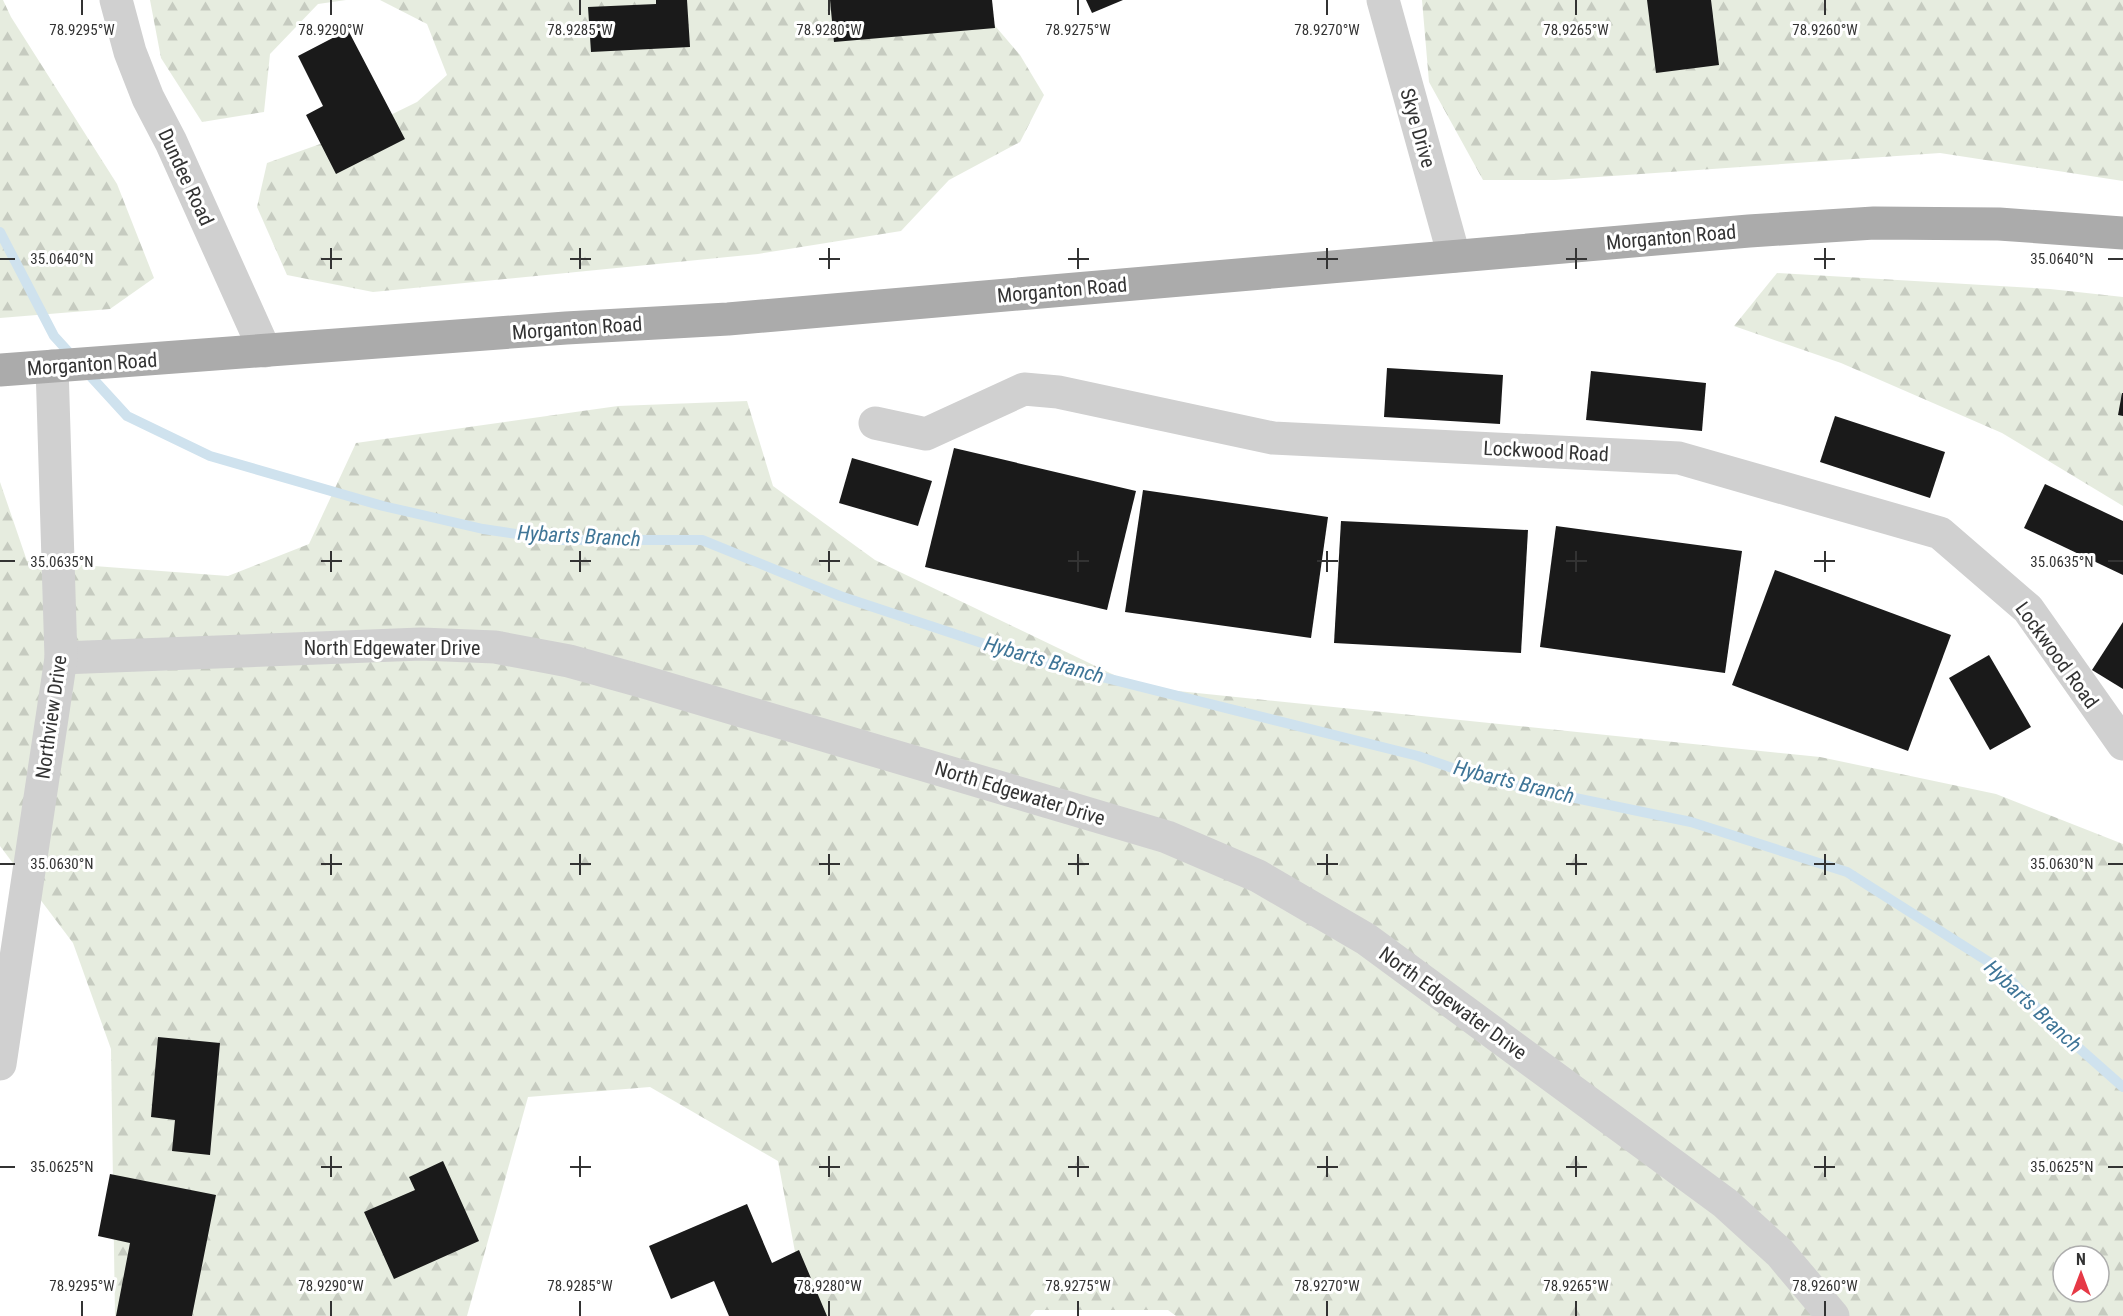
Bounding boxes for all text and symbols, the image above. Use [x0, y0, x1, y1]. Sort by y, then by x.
text: 78.9295°W [49, 21, 115, 39]
text: 78.9290°W [298, 21, 364, 39]
text: 78.9285°W [547, 21, 613, 39]
text: 78.9280°W [796, 21, 862, 39]
text: 78.9275°W [1045, 21, 1111, 39]
text: 78.9270°W [1294, 21, 1360, 39]
text: 78.9265°W [1543, 21, 1609, 39]
text: 78.9260°W [1792, 21, 1858, 39]
street label: Skye Drive [1395, 86, 1441, 170]
street label: Dundee Road [153, 125, 219, 229]
street label: Morganton Road [1605, 219, 1737, 255]
text: 35.0640°N [30, 250, 94, 268]
text: 35.0640°N [2030, 250, 2094, 268]
street label: Morganton Road [996, 272, 1128, 308]
street label: Morganton Road [511, 311, 643, 345]
street label: Morganton Road [26, 347, 158, 381]
street label: Lockwood Road [1483, 436, 1609, 466]
water label: Hybarts Branch [517, 521, 641, 551]
text: 35.0635°N [30, 553, 94, 571]
text: 35.0635°N [2030, 553, 2094, 571]
street label: Lockwood Road [2010, 597, 2104, 713]
water label: Hybarts Branch [981, 631, 1107, 689]
street label: North Edgewater Drive [304, 636, 480, 660]
street label: Northview Drive [30, 654, 72, 780]
water label: Hybarts Branch [1451, 755, 1577, 809]
street label: North Edgewater Drive [932, 756, 1108, 830]
text: 35.0630°N [30, 855, 94, 873]
text: 35.0630°N [2030, 855, 2094, 873]
street label: North Edgewater Drive [1375, 941, 1531, 1065]
water label: Hybarts Branch [1980, 955, 2086, 1057]
text: 35.0625°N [30, 1158, 94, 1176]
text: 35.0625°N [2030, 1158, 2094, 1176]
north arrow [2051, 1244, 2111, 1304]
text: N [2076, 1250, 2086, 1269]
text: 78.9295°W [49, 1277, 115, 1295]
text: 78.9290°W [298, 1277, 364, 1295]
text: 78.9285°W [547, 1277, 613, 1295]
text: 78.9280°W [796, 1277, 862, 1295]
text: 78.9275°W [1045, 1277, 1111, 1295]
text: 78.9270°W [1294, 1277, 1360, 1295]
text: 78.9265°W [1543, 1277, 1609, 1295]
text: 78.9260°W [1792, 1277, 1858, 1295]

